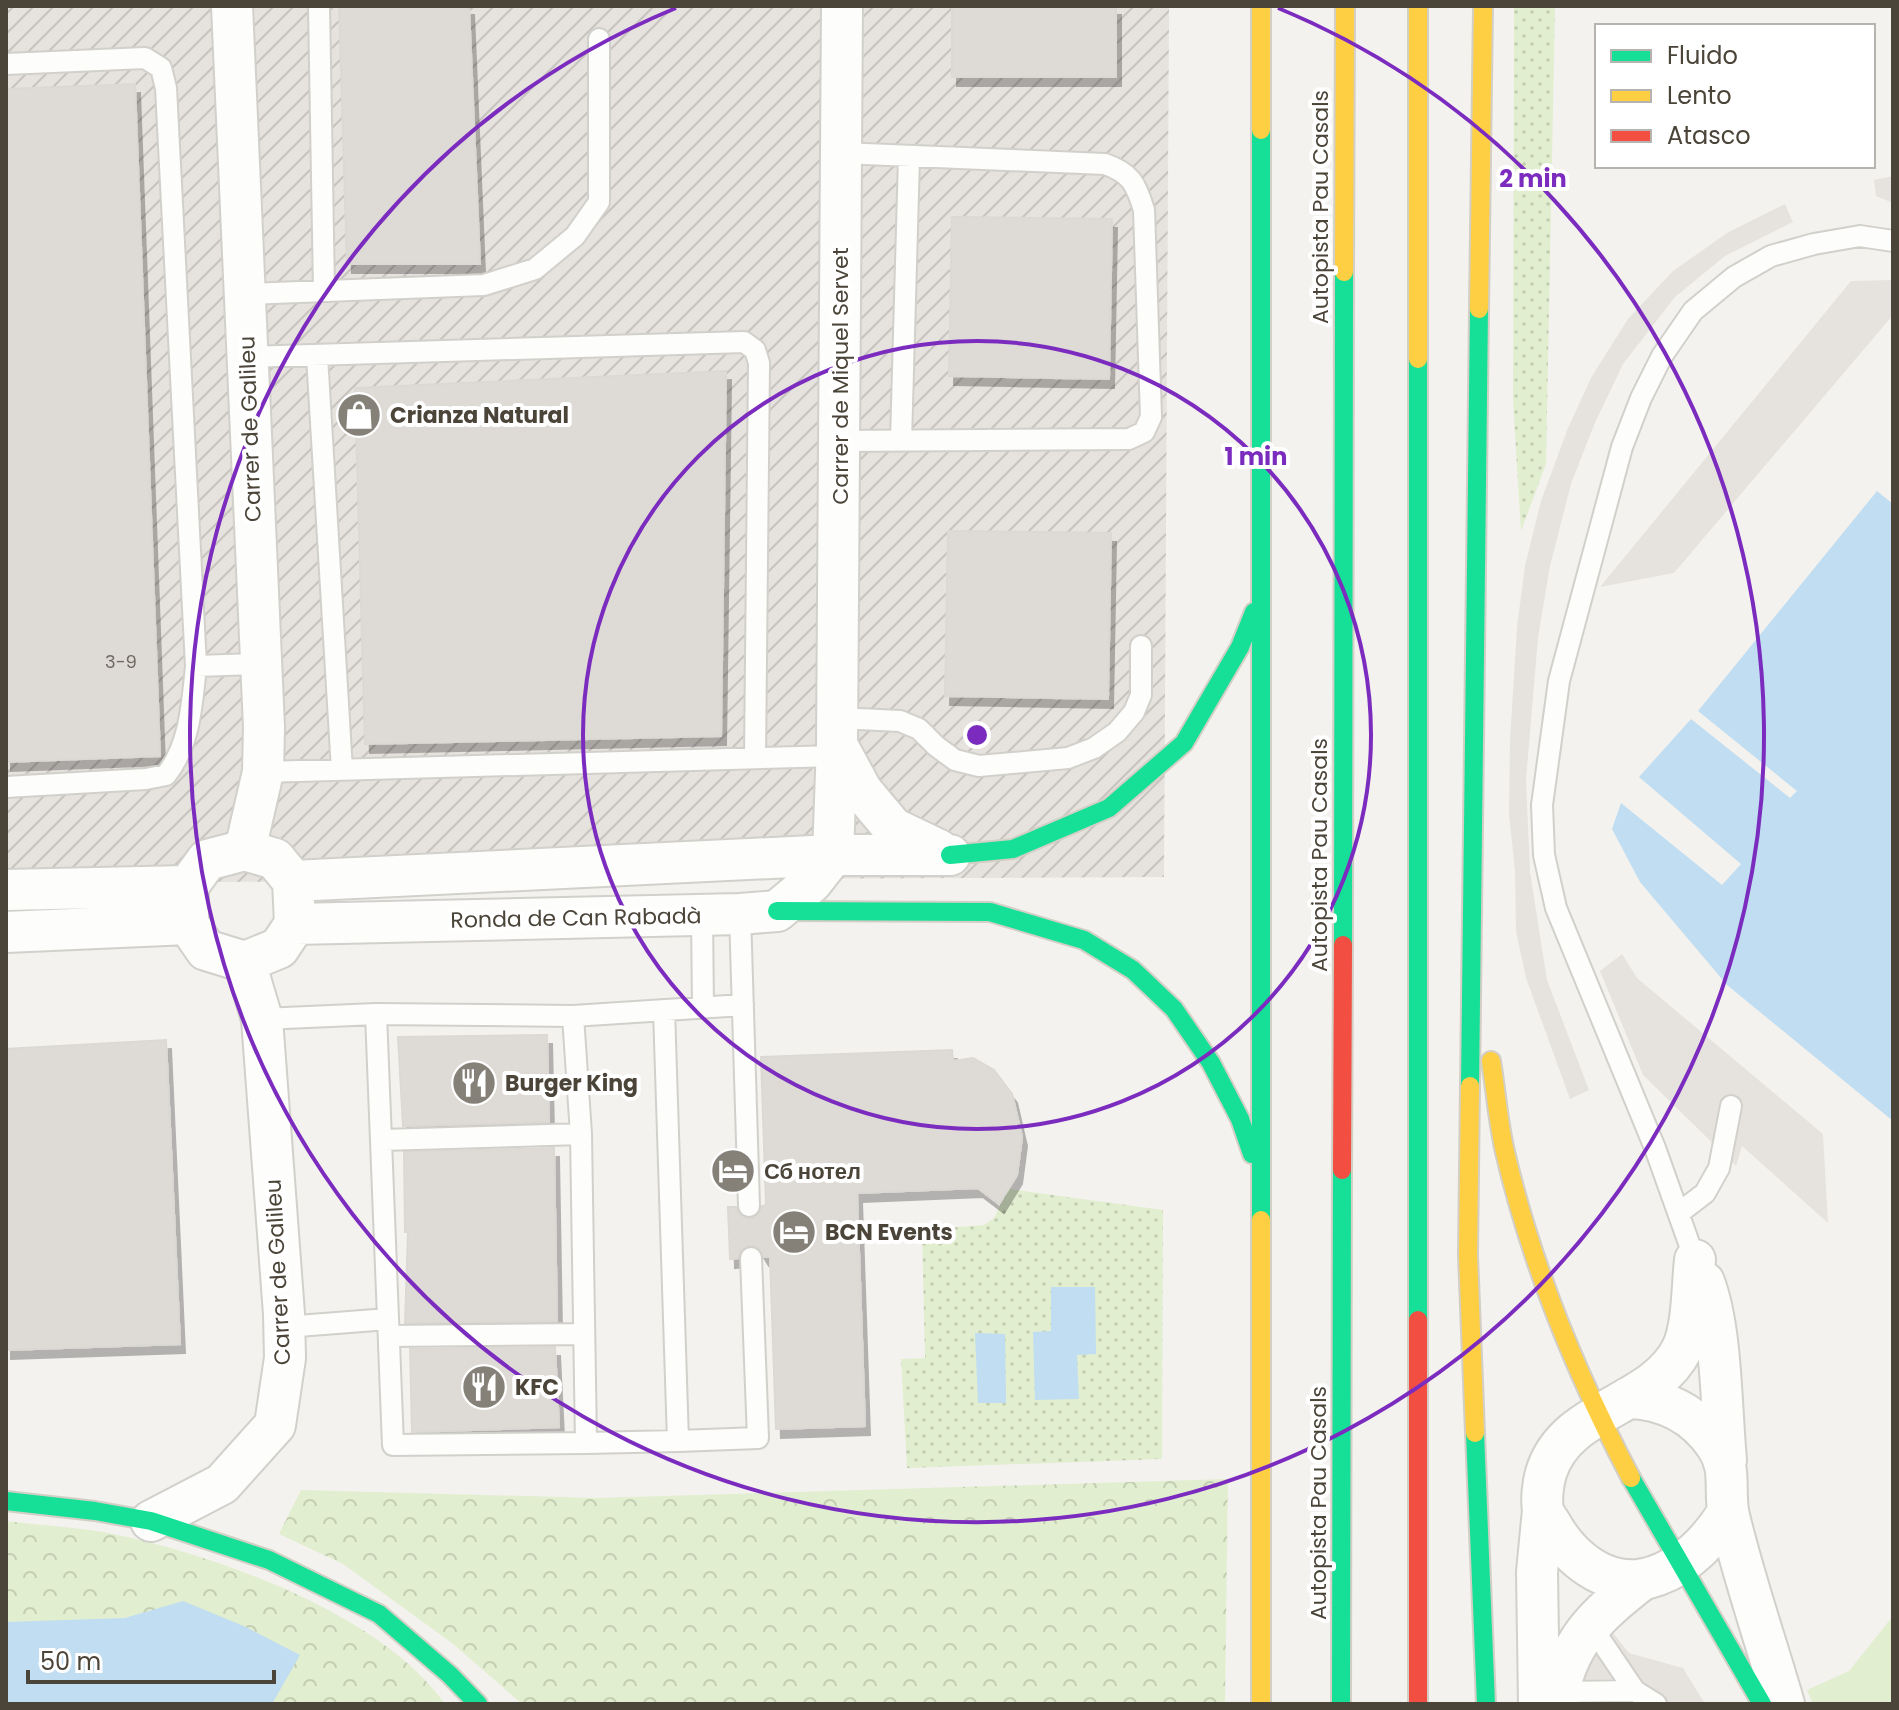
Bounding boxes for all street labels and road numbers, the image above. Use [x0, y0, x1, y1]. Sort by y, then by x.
street label: Autopista Pau Casals [1305, 90, 1336, 324]
street label: Carrer de Miquel Servet [825, 247, 856, 505]
street label: Carrer de Galileu [231, 335, 269, 523]
street label: Autopista Pau Casals [1304, 738, 1335, 972]
street label: Ronda de Can Rabadà [450, 900, 702, 936]
street label: Carrer de Galileu [258, 1178, 298, 1366]
street label: Autopista Pau Casals [1303, 1386, 1334, 1620]

